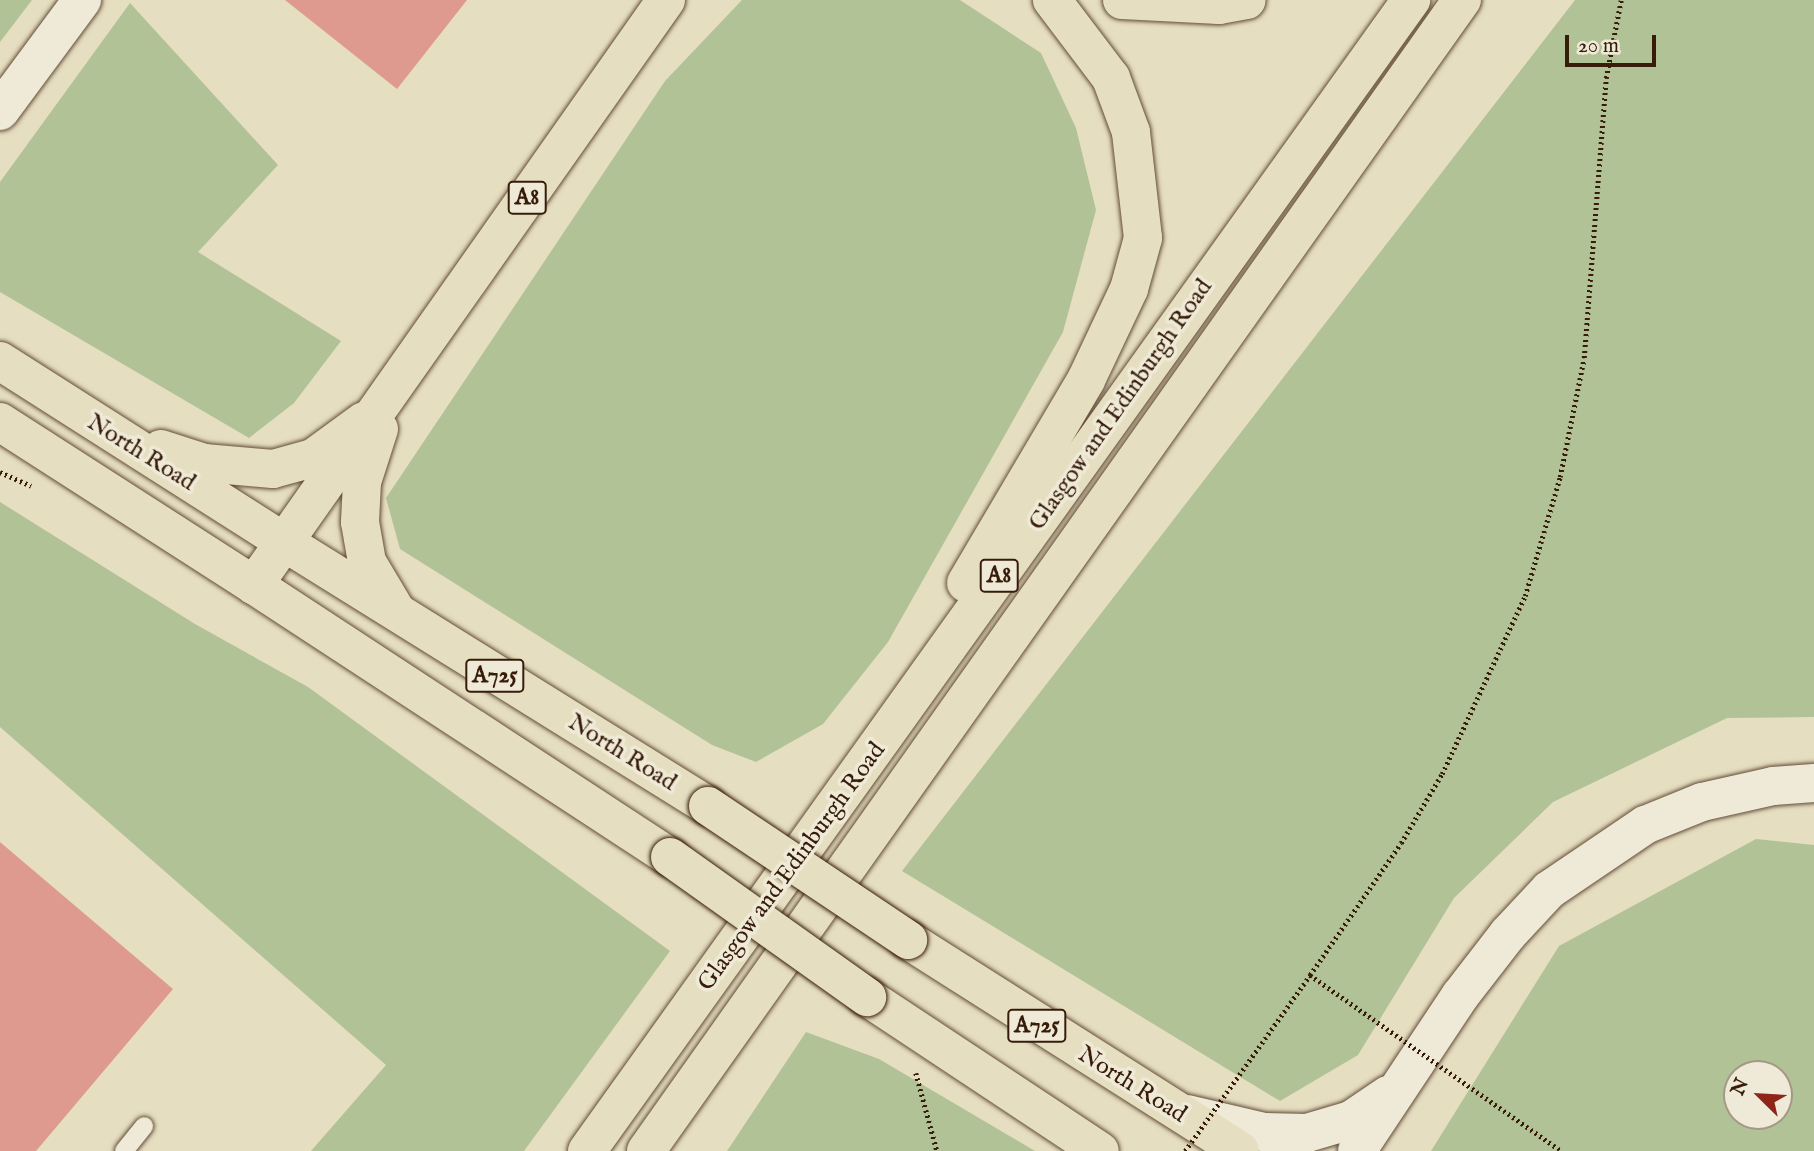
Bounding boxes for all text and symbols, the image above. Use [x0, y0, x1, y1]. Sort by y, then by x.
scale bar [1569, 21, 1660, 65]
text: 20 m [1578, 33, 1619, 60]
road number: A8 [506, 178, 548, 218]
street label: Glasgow and Edinburgh Road [1023, 274, 1219, 536]
street label: North Road [82, 408, 200, 498]
road number: A8 [978, 556, 1020, 596]
road number: A725 [465, 656, 525, 696]
street label: North Road [563, 708, 681, 798]
street label: Glasgow and Edinburgh Road [692, 737, 892, 997]
road number: A725 [1007, 1007, 1067, 1046]
street label: North Road [1073, 1040, 1191, 1130]
north arrow [1723, 1060, 1793, 1130]
text: N [1726, 1075, 1755, 1100]

